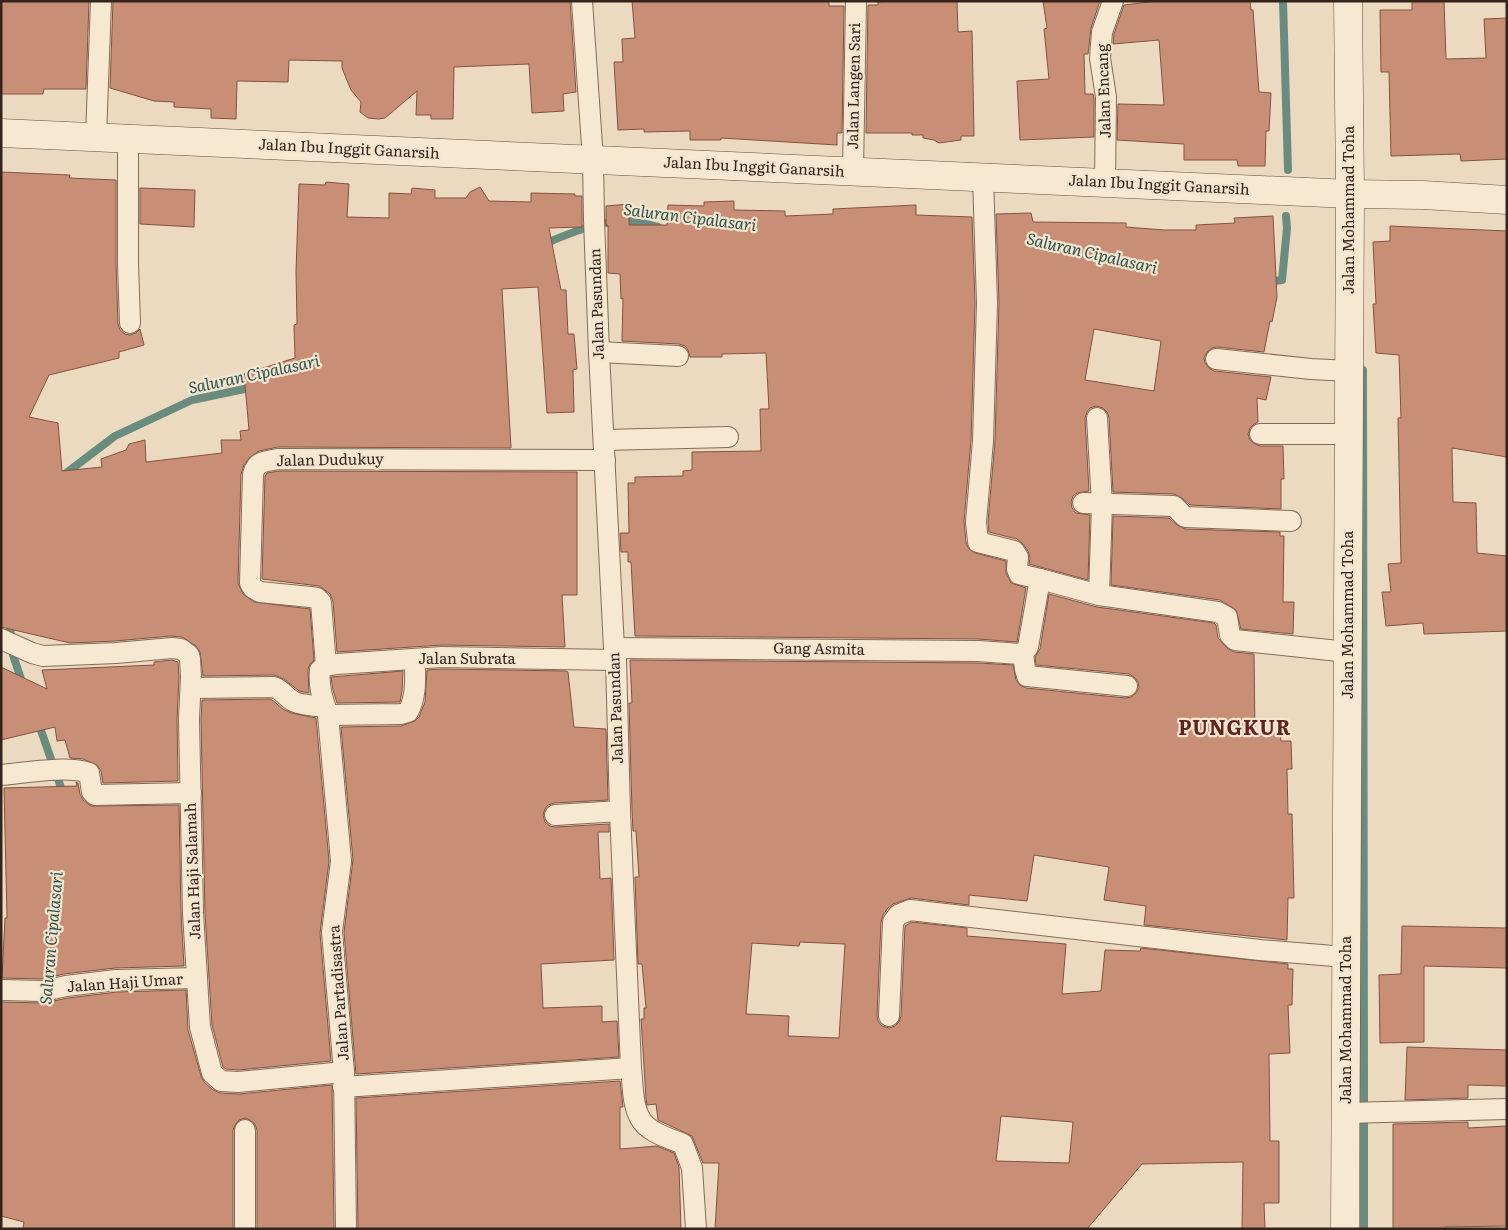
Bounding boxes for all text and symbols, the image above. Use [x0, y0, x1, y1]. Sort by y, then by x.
street label: Jalan Langen Sari [840, 22, 865, 149]
street label: Jalan Encang [1089, 43, 1116, 139]
street label: Jalan Mohammad Toha [1336, 125, 1359, 294]
street label: Jalan Ibu Inggit Ganarsih [258, 131, 440, 164]
street label: Jalan Ibu Inggit Ganarsih [663, 149, 845, 182]
street label: Jalan Ibu Inggit Ganarsih [1068, 167, 1250, 200]
water label: Saluran Cipalasari [622, 196, 758, 236]
water label: Saluran Cipalasari [1025, 225, 1160, 279]
street label: Jalan Pasundan [582, 248, 609, 360]
water label: Saluran Cipalasari [186, 347, 322, 399]
street label: Jalan Dudukuy [276, 446, 384, 471]
street label: Jalan Mohammad Toha [1335, 530, 1358, 699]
street label: Gang Asmita [773, 635, 866, 660]
street label: Jalan Subrata [418, 646, 517, 669]
street label: Jalan Pasundan [601, 652, 628, 764]
district label: PUNGKUR [1178, 711, 1292, 741]
street label: Jalan Haji Salamah [178, 802, 205, 940]
water label: Saluran Cipalasari [32, 870, 68, 1005]
street label: Jalan Partadisastra [321, 923, 354, 1062]
street label: Jalan Mohammad Toha [1333, 935, 1356, 1104]
street label: Jalan Haji Umar [66, 966, 184, 997]

